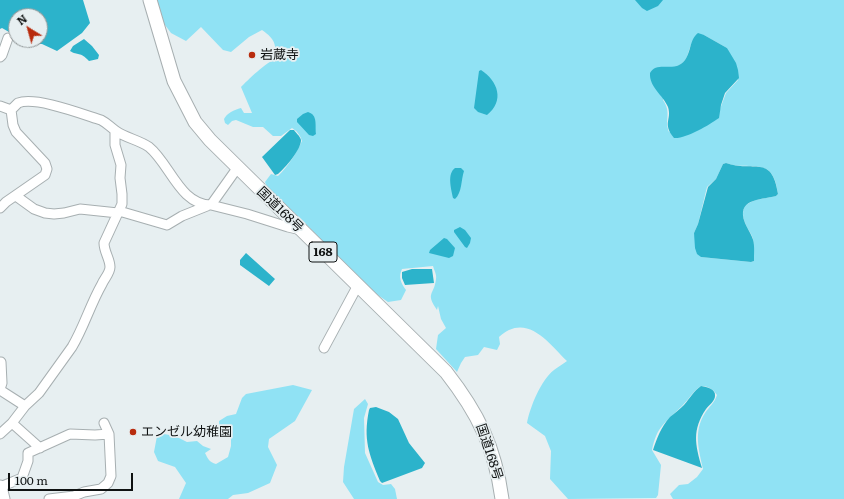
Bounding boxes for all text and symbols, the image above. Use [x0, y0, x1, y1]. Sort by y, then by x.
north arrow [8, 8, 48, 48]
text: N [13, 10, 30, 28]
place label: 岩蔵寺 [260, 47, 299, 63]
marker: 岩蔵寺 [247, 50, 257, 60]
street label: 国道168号 [254, 184, 306, 236]
road number: 168 [309, 242, 337, 262]
street label: 国道168号 [473, 422, 505, 482]
place label: エンゼル幼稚園 [141, 424, 232, 440]
marker: エンゼル幼稚園 [128, 427, 138, 437]
scale bar [10, 465, 135, 491]
text: 100 m [15, 471, 48, 489]

